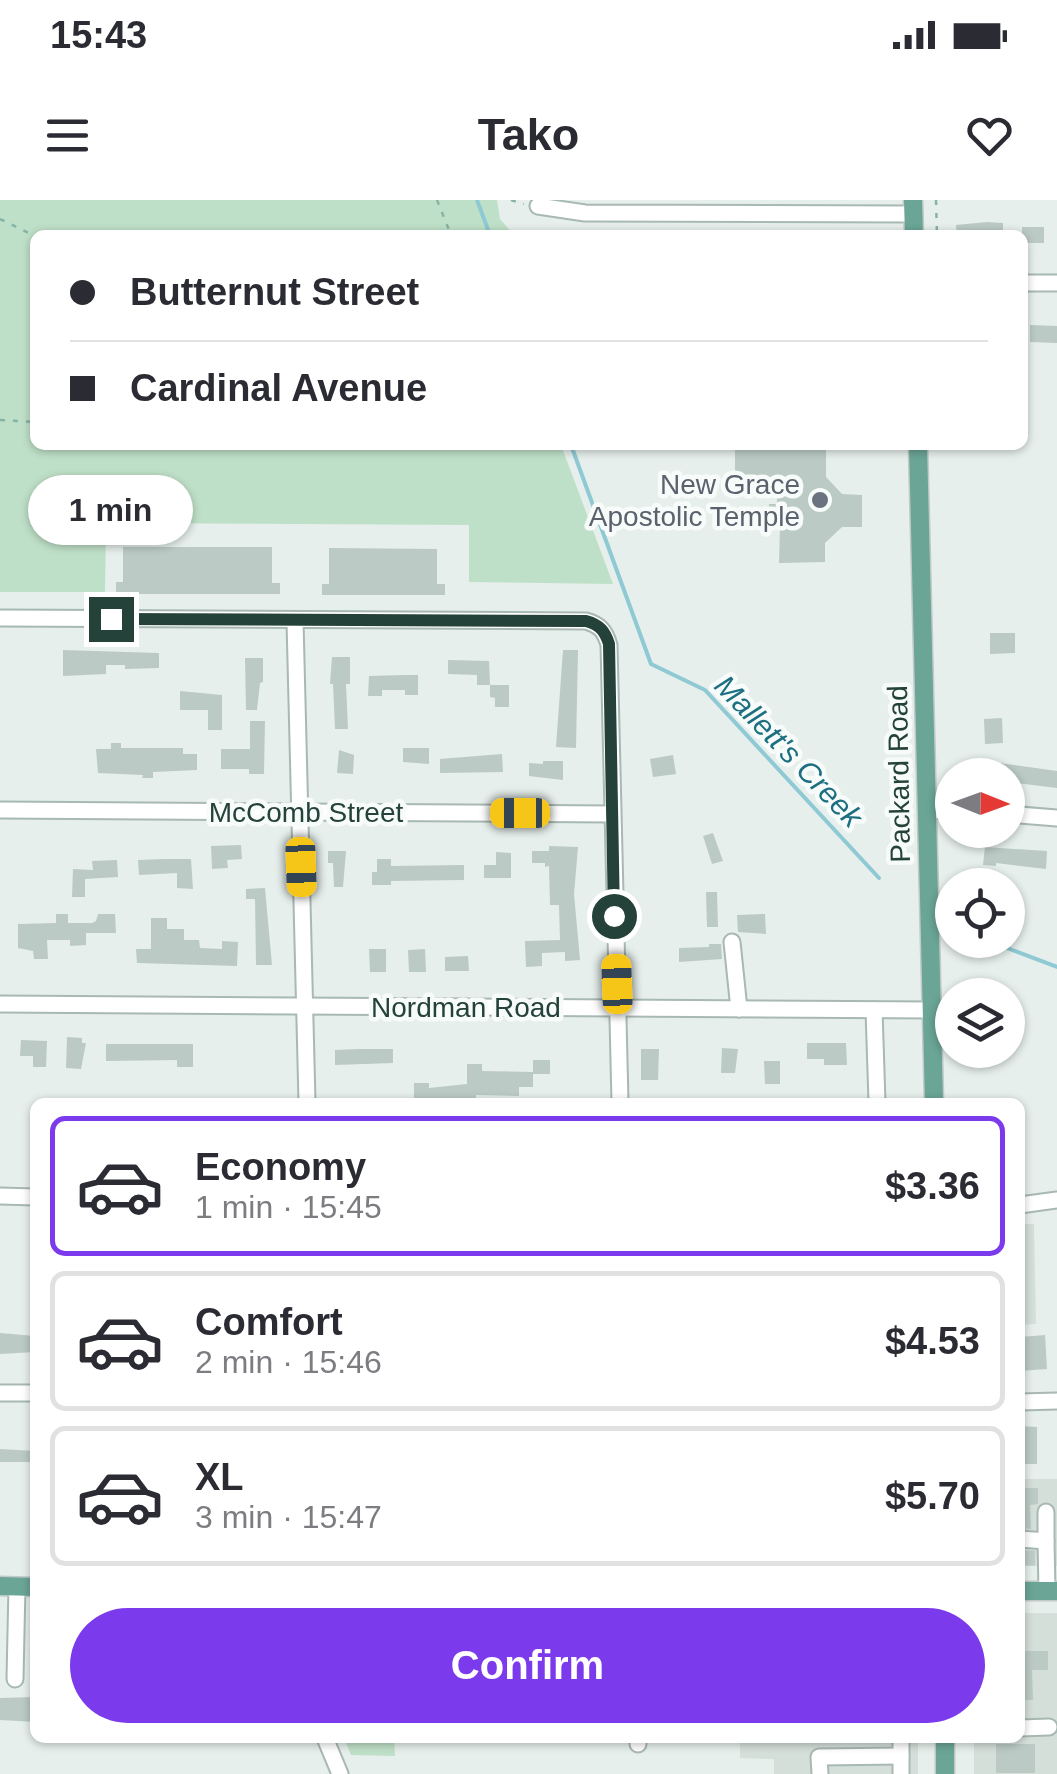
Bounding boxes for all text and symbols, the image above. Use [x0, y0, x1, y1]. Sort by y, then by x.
text: 15:43 [50, 14, 147, 56]
icon: menu [40, 108, 95, 163]
icon: heart [962, 108, 1017, 163]
text: Tako [478, 109, 579, 160]
text: Butternut Street [130, 271, 419, 313]
text: Cardinal Avenue [130, 367, 427, 409]
place label: New Grace Apostolic Temple [589, 469, 800, 532]
callout: 1 min [28, 474, 194, 544]
marker: New Grace Apostolic Temple [809, 489, 831, 511]
text: 1 min [69, 492, 152, 528]
route end [89, 597, 134, 642]
water label: Mallett's Creek [709, 669, 871, 835]
street label: Packard Road [882, 685, 916, 863]
north arrow [935, 758, 1025, 848]
map controls [935, 758, 1025, 1068]
street label: McComb Street [209, 797, 403, 828]
car [490, 798, 550, 828]
car [285, 836, 317, 898]
button: locate [935, 868, 1025, 958]
route start [592, 894, 637, 939]
car [601, 953, 633, 1015]
button: layers [935, 978, 1025, 1068]
street label: Nordman Road [371, 992, 561, 1023]
icon: car [75, 1141, 165, 1231]
text: Economy [195, 1146, 366, 1188]
text: $3.36 [885, 1165, 980, 1207]
text: 1 min · 15:45 [195, 1189, 382, 1225]
icon: car [75, 1296, 165, 1386]
text: Comfort [195, 1301, 343, 1343]
text: $4.53 [885, 1320, 980, 1362]
text: 2 min · 15:46 [195, 1344, 382, 1380]
icon: car [75, 1451, 165, 1541]
text: XL [195, 1456, 244, 1498]
text: $5.70 [885, 1475, 980, 1517]
text: 3 min · 15:47 [195, 1499, 382, 1535]
button: Confirm [70, 1608, 985, 1723]

